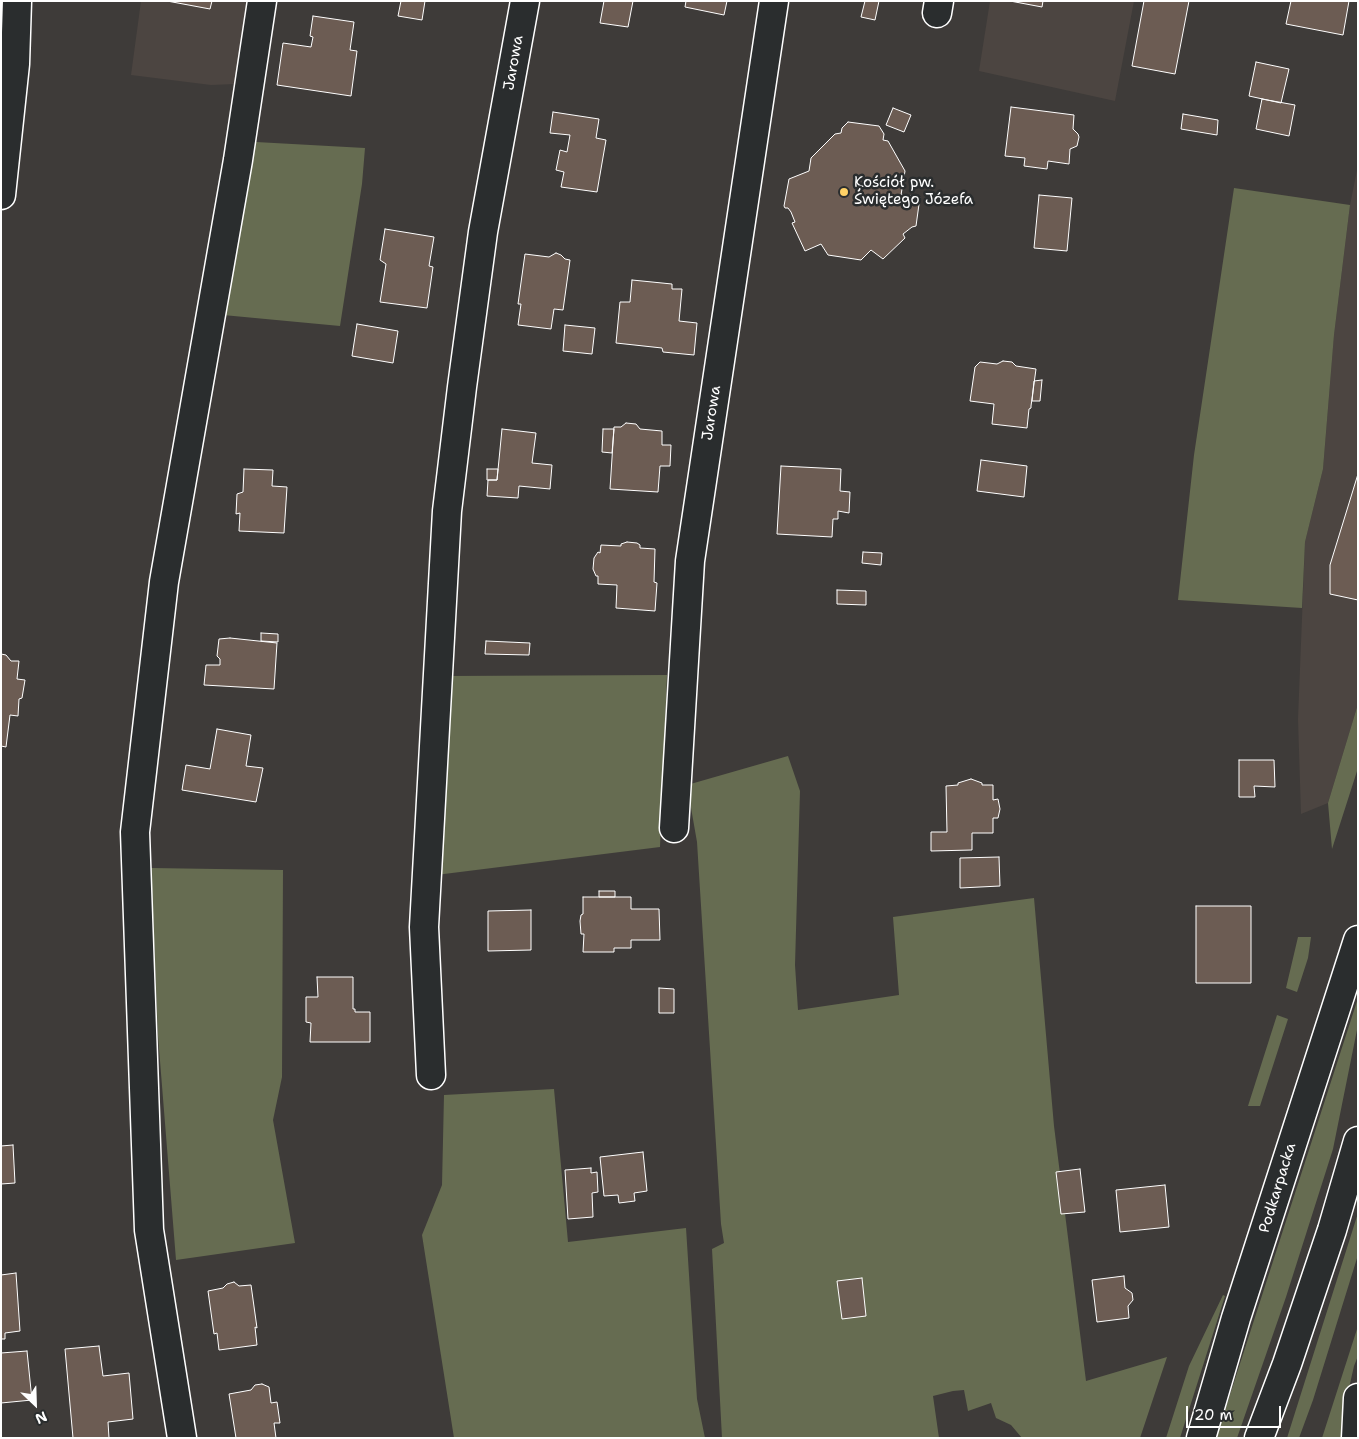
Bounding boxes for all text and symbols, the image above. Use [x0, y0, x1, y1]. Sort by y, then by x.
street label: Jarowa [500, 34, 528, 92]
place label: Kościół pw. Świętego Józefa [854, 174, 973, 209]
marker: Kościół pw. Świętego Józefa [838, 186, 850, 198]
street label: Jarowa [699, 384, 725, 442]
street label: Podkarpacka [1256, 1141, 1300, 1235]
north arrow [10, 1379, 60, 1429]
scale bar [1189, 1396, 1284, 1428]
text: 20 m [1194, 1405, 1233, 1425]
text: N [32, 1407, 50, 1428]

